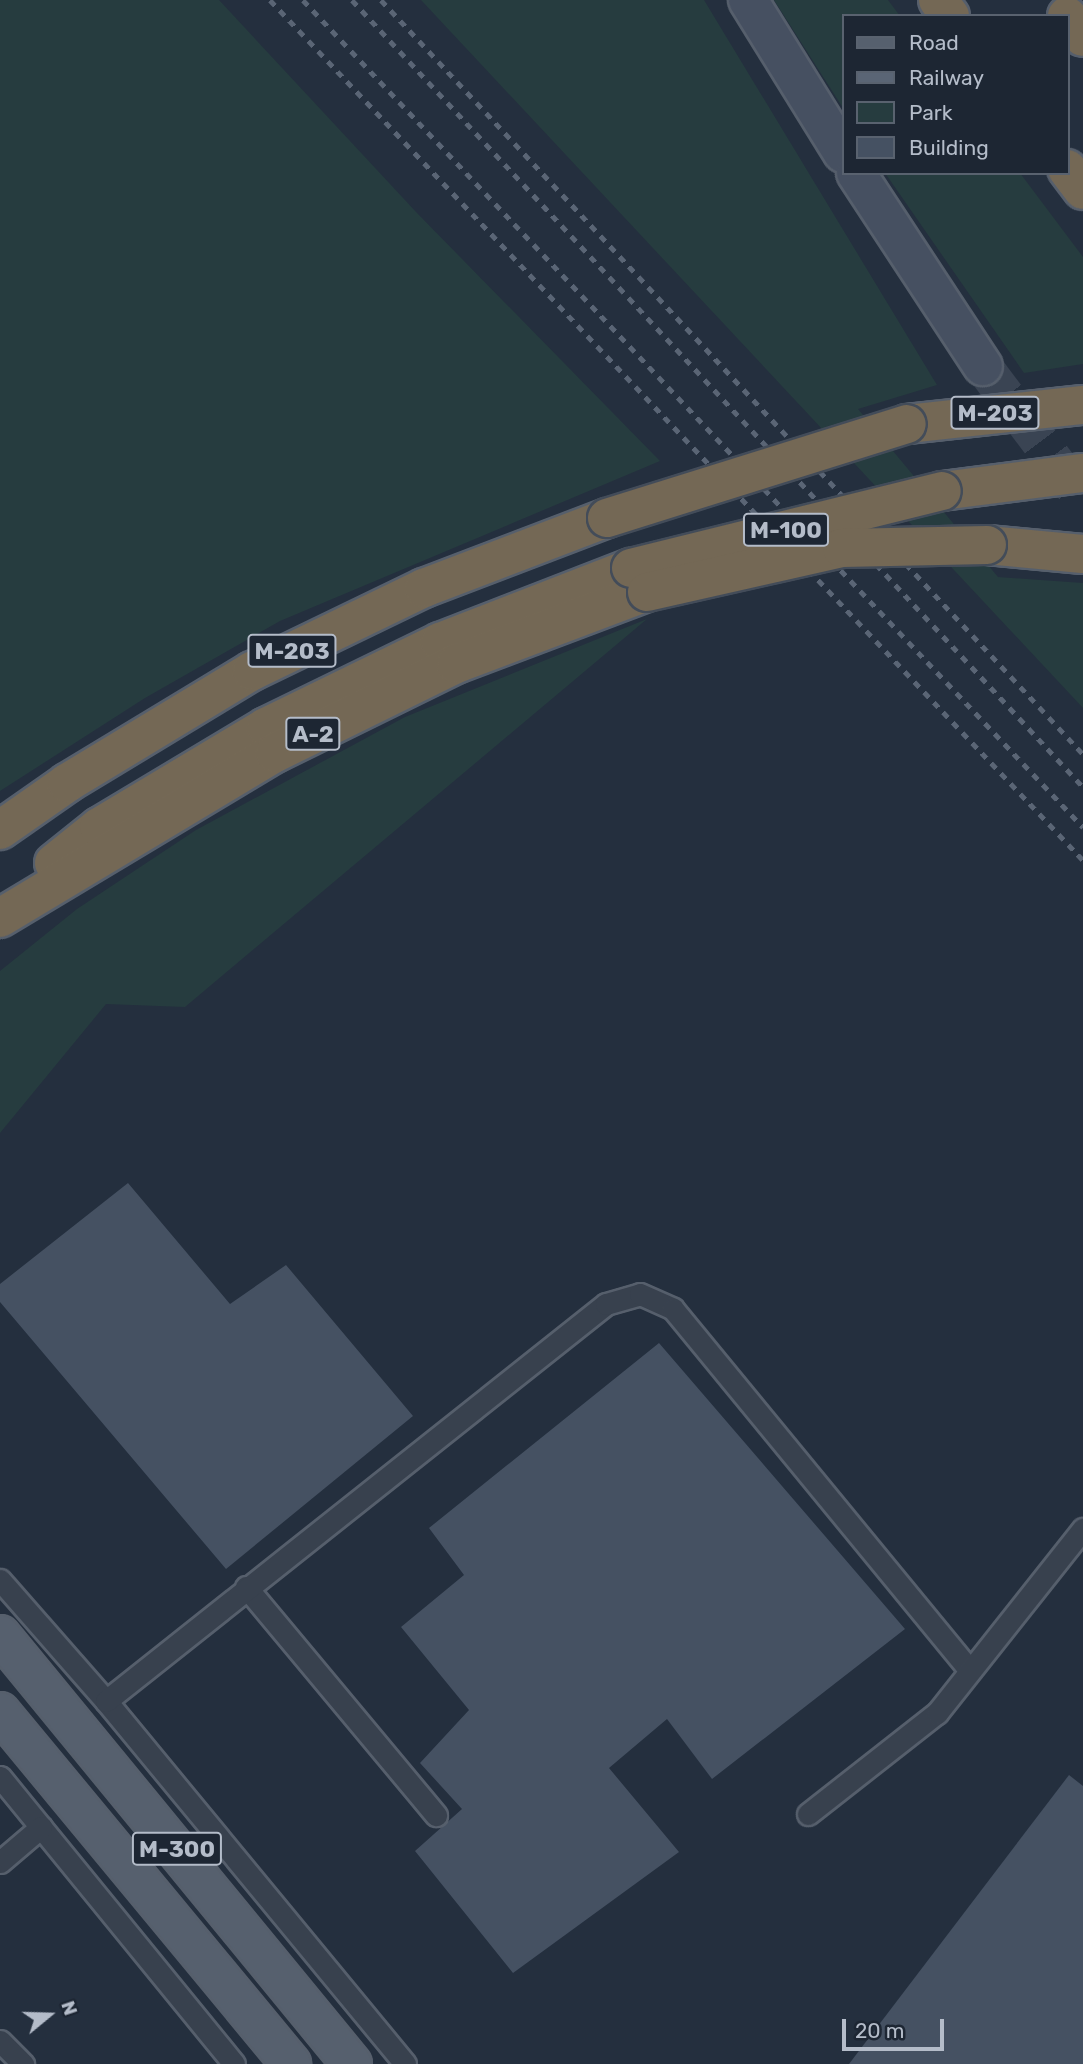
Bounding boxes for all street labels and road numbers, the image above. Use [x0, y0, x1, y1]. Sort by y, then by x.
road number: M-203 [950, 394, 1040, 432]
road number: M-100 [742, 510, 830, 550]
road number: M-203 [246, 632, 338, 670]
road number: A-2 [285, 714, 341, 754]
road number: M-300 [132, 1830, 222, 1868]

